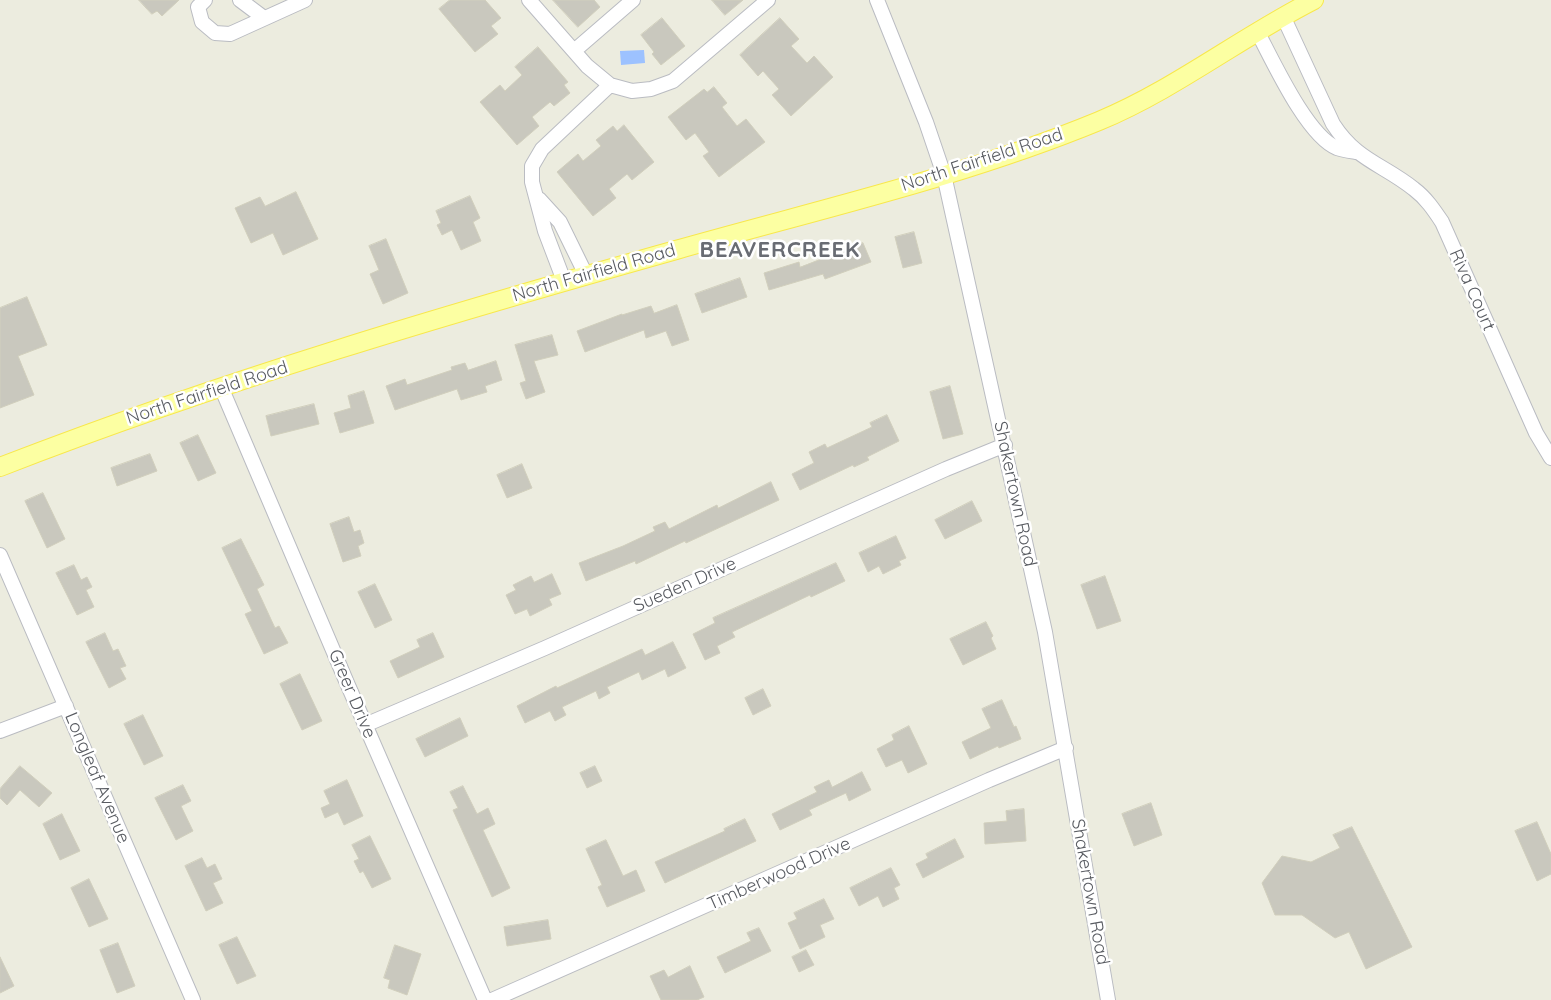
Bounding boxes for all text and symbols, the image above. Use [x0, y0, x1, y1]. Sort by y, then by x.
street label: North Fairfield Road [898, 124, 1066, 196]
district label: BEAVERCREEK [698, 237, 862, 263]
street label: North Fairfield Road [510, 239, 678, 307]
street label: Riva Court [1444, 246, 1500, 334]
street label: North Fairfield Road [123, 357, 291, 429]
street label: Shakertown Road [989, 419, 1041, 569]
street label: Sueden Drive [630, 553, 740, 617]
street label: Greer Drive [324, 646, 380, 742]
street label: Longleaf Avenue [60, 709, 134, 847]
street label: Shakertown Road [1067, 817, 1113, 967]
street label: Timberwood Drive [704, 833, 854, 915]

